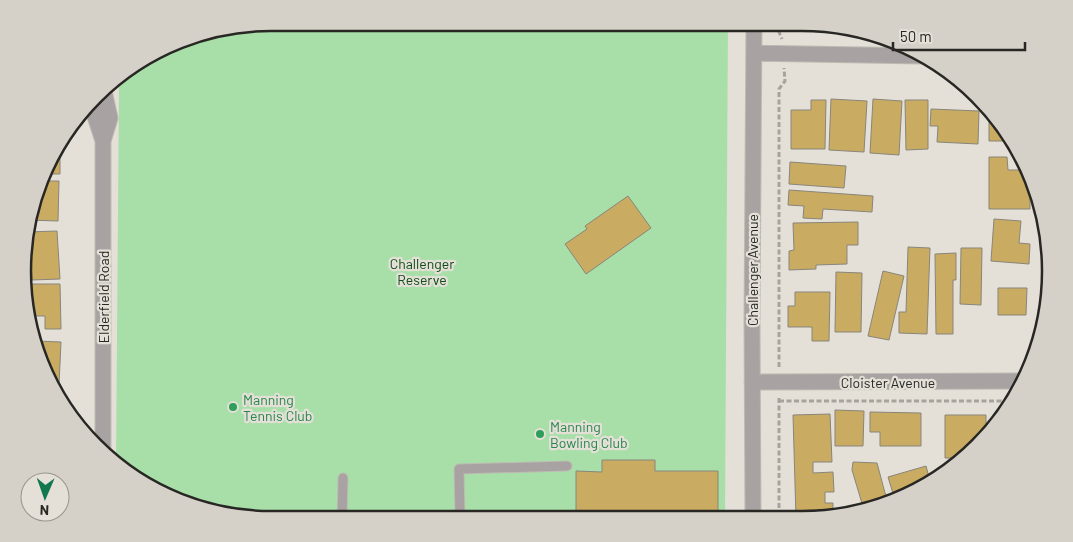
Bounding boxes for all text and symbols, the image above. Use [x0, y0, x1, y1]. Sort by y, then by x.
scale bar [893, 20, 1026, 52]
text: 50 m [900, 27, 932, 45]
street label: Challenger Avenue [744, 214, 761, 326]
street label: Elderfield Road [95, 251, 112, 343]
park label: Challenger Reserve [390, 255, 454, 288]
street label: Cloister Avenue [841, 374, 935, 391]
place label: Manning Tennis Club [243, 391, 313, 424]
marker: Manning Tennis Club [227, 401, 239, 413]
place label: Manning Bowling Club [550, 418, 628, 451]
marker: Manning Bowling Club [534, 428, 546, 440]
north arrow [20, 472, 70, 522]
text: N [40, 502, 49, 519]

